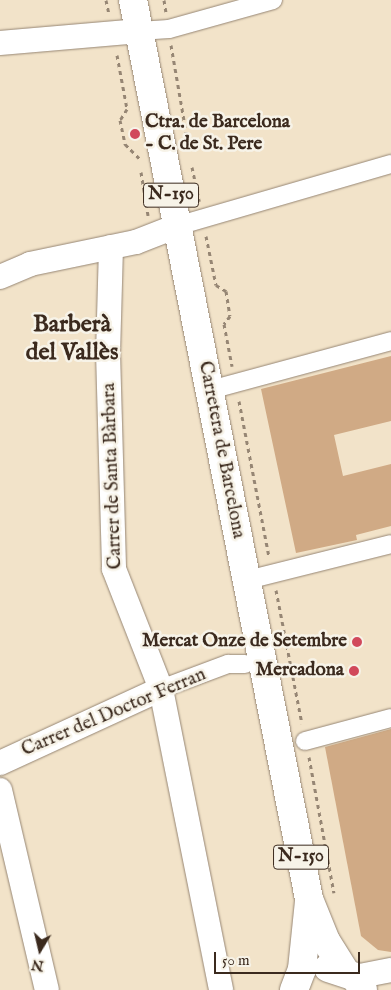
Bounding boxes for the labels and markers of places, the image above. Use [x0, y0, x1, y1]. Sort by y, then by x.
place label: Ctra. de Barcelona - C. de St. Pere [145, 112, 290, 156]
marker: Ctra. de Barcelona - C. de St. Pere [129, 128, 141, 140]
place label: Mercat Onze de Setembre [142, 631, 347, 653]
marker: Mercat Onze de Setembre [351, 636, 363, 648]
place label: Mercadona [256, 660, 344, 682]
marker: Mercadona [348, 665, 360, 677]

